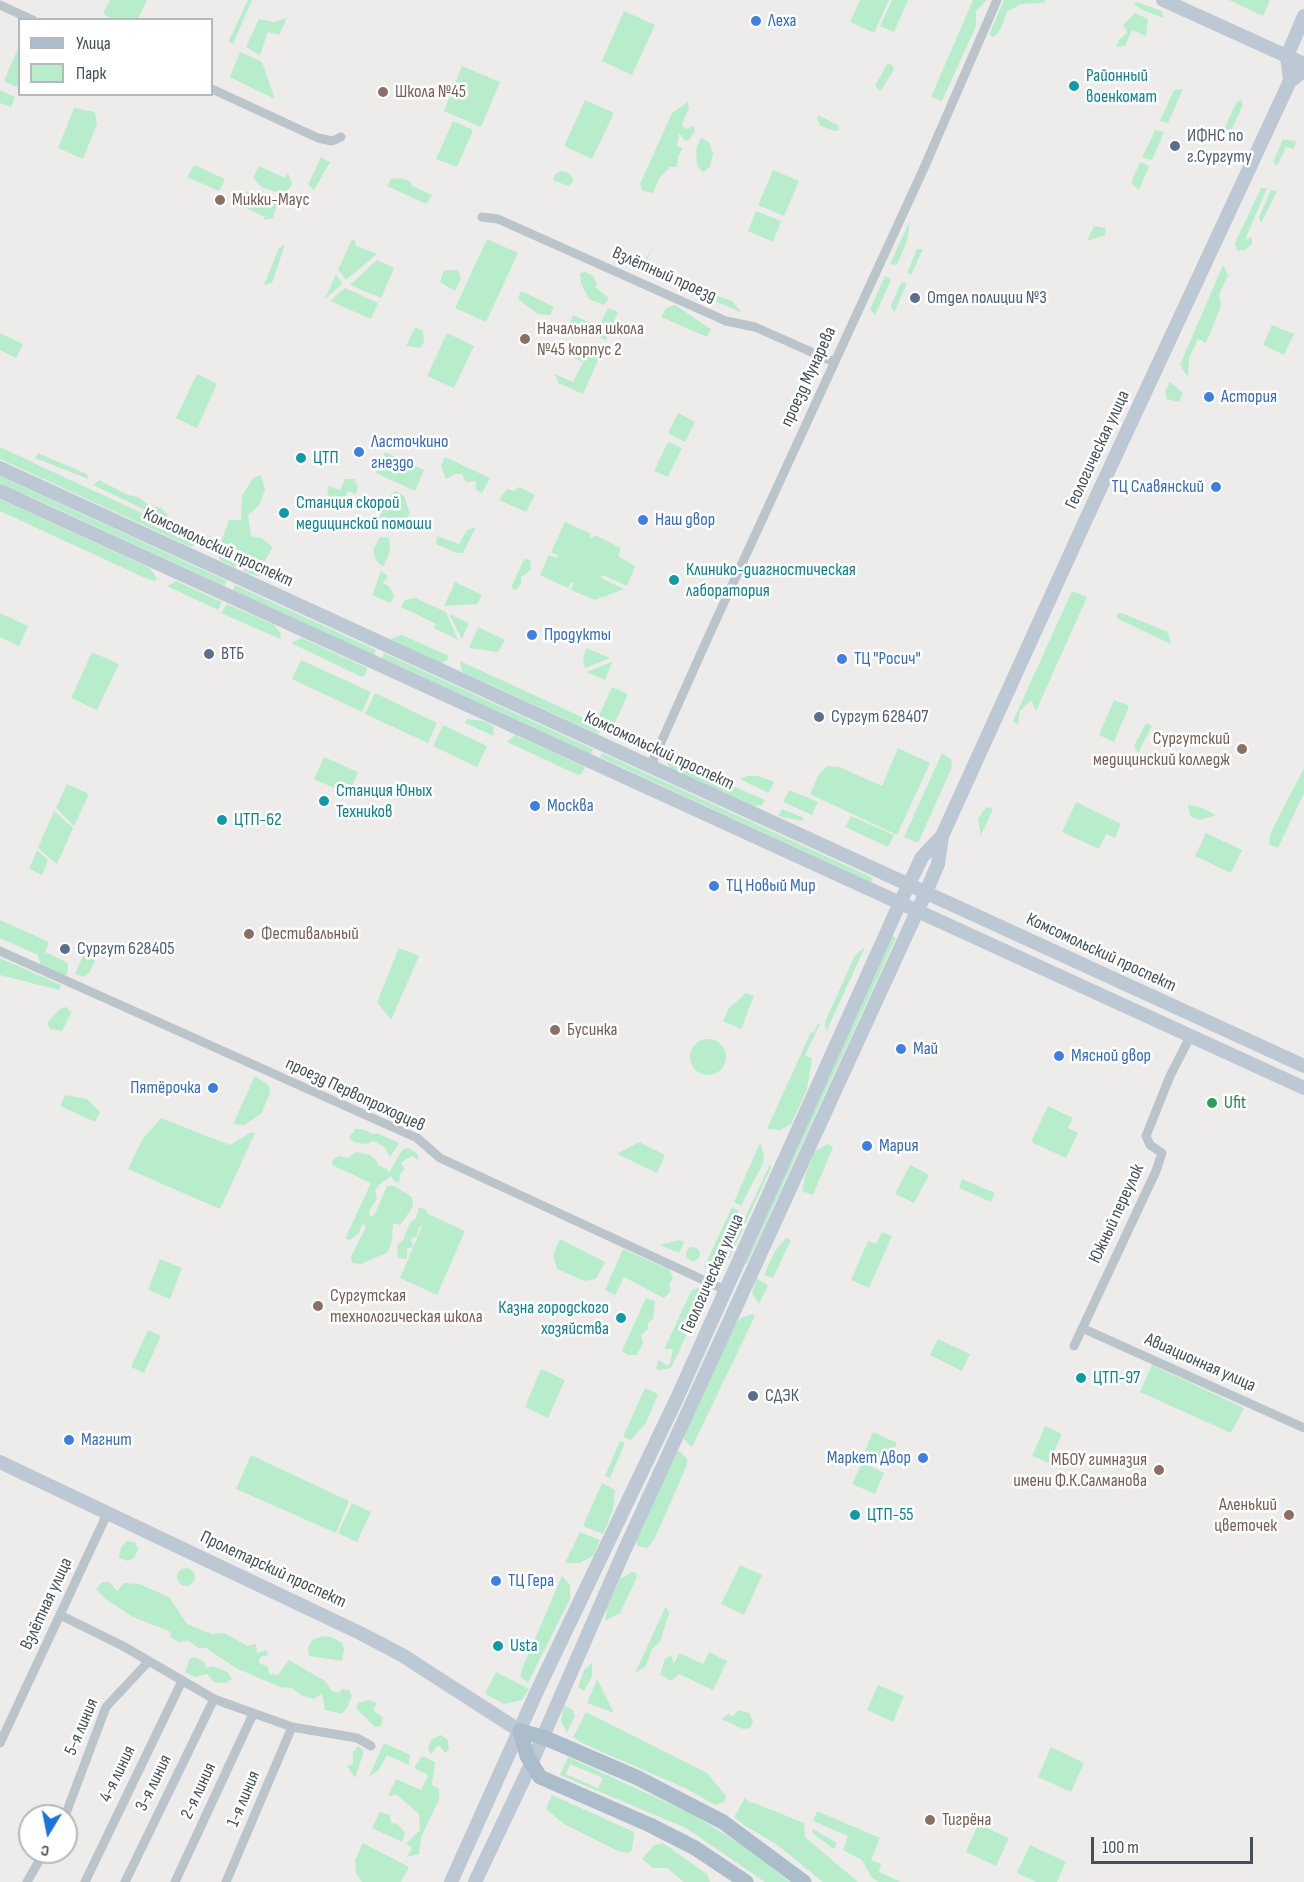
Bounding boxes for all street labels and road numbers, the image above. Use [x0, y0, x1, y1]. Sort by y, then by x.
street label: Взлётный проезд [609, 242, 719, 308]
street label: проезд Мунарева [776, 324, 842, 430]
street label: Геологическая улица [1061, 387, 1135, 513]
street label: Комсомольский проспект [140, 504, 296, 592]
street label: Комсомольский проспект [581, 707, 737, 795]
street label: Комсомольский проспект [1023, 909, 1179, 997]
street label: проезд Первопроходцев [282, 1053, 428, 1137]
street label: Южный переулок [1085, 1161, 1149, 1267]
street label: Геологическая улица [677, 1211, 749, 1337]
street label: Авиационная улица [1141, 1329, 1259, 1397]
street label: Пролетарский проспект [197, 1527, 349, 1613]
street label: Взлётная улица [16, 1554, 78, 1654]
street label: 5-я линия [60, 1695, 104, 1759]
street label: 4-я линия [95, 1742, 141, 1806]
street label: 3-я линия [131, 1751, 177, 1815]
street label: 2-я линия [177, 1759, 221, 1823]
street label: 1-я линия [223, 1768, 265, 1830]

